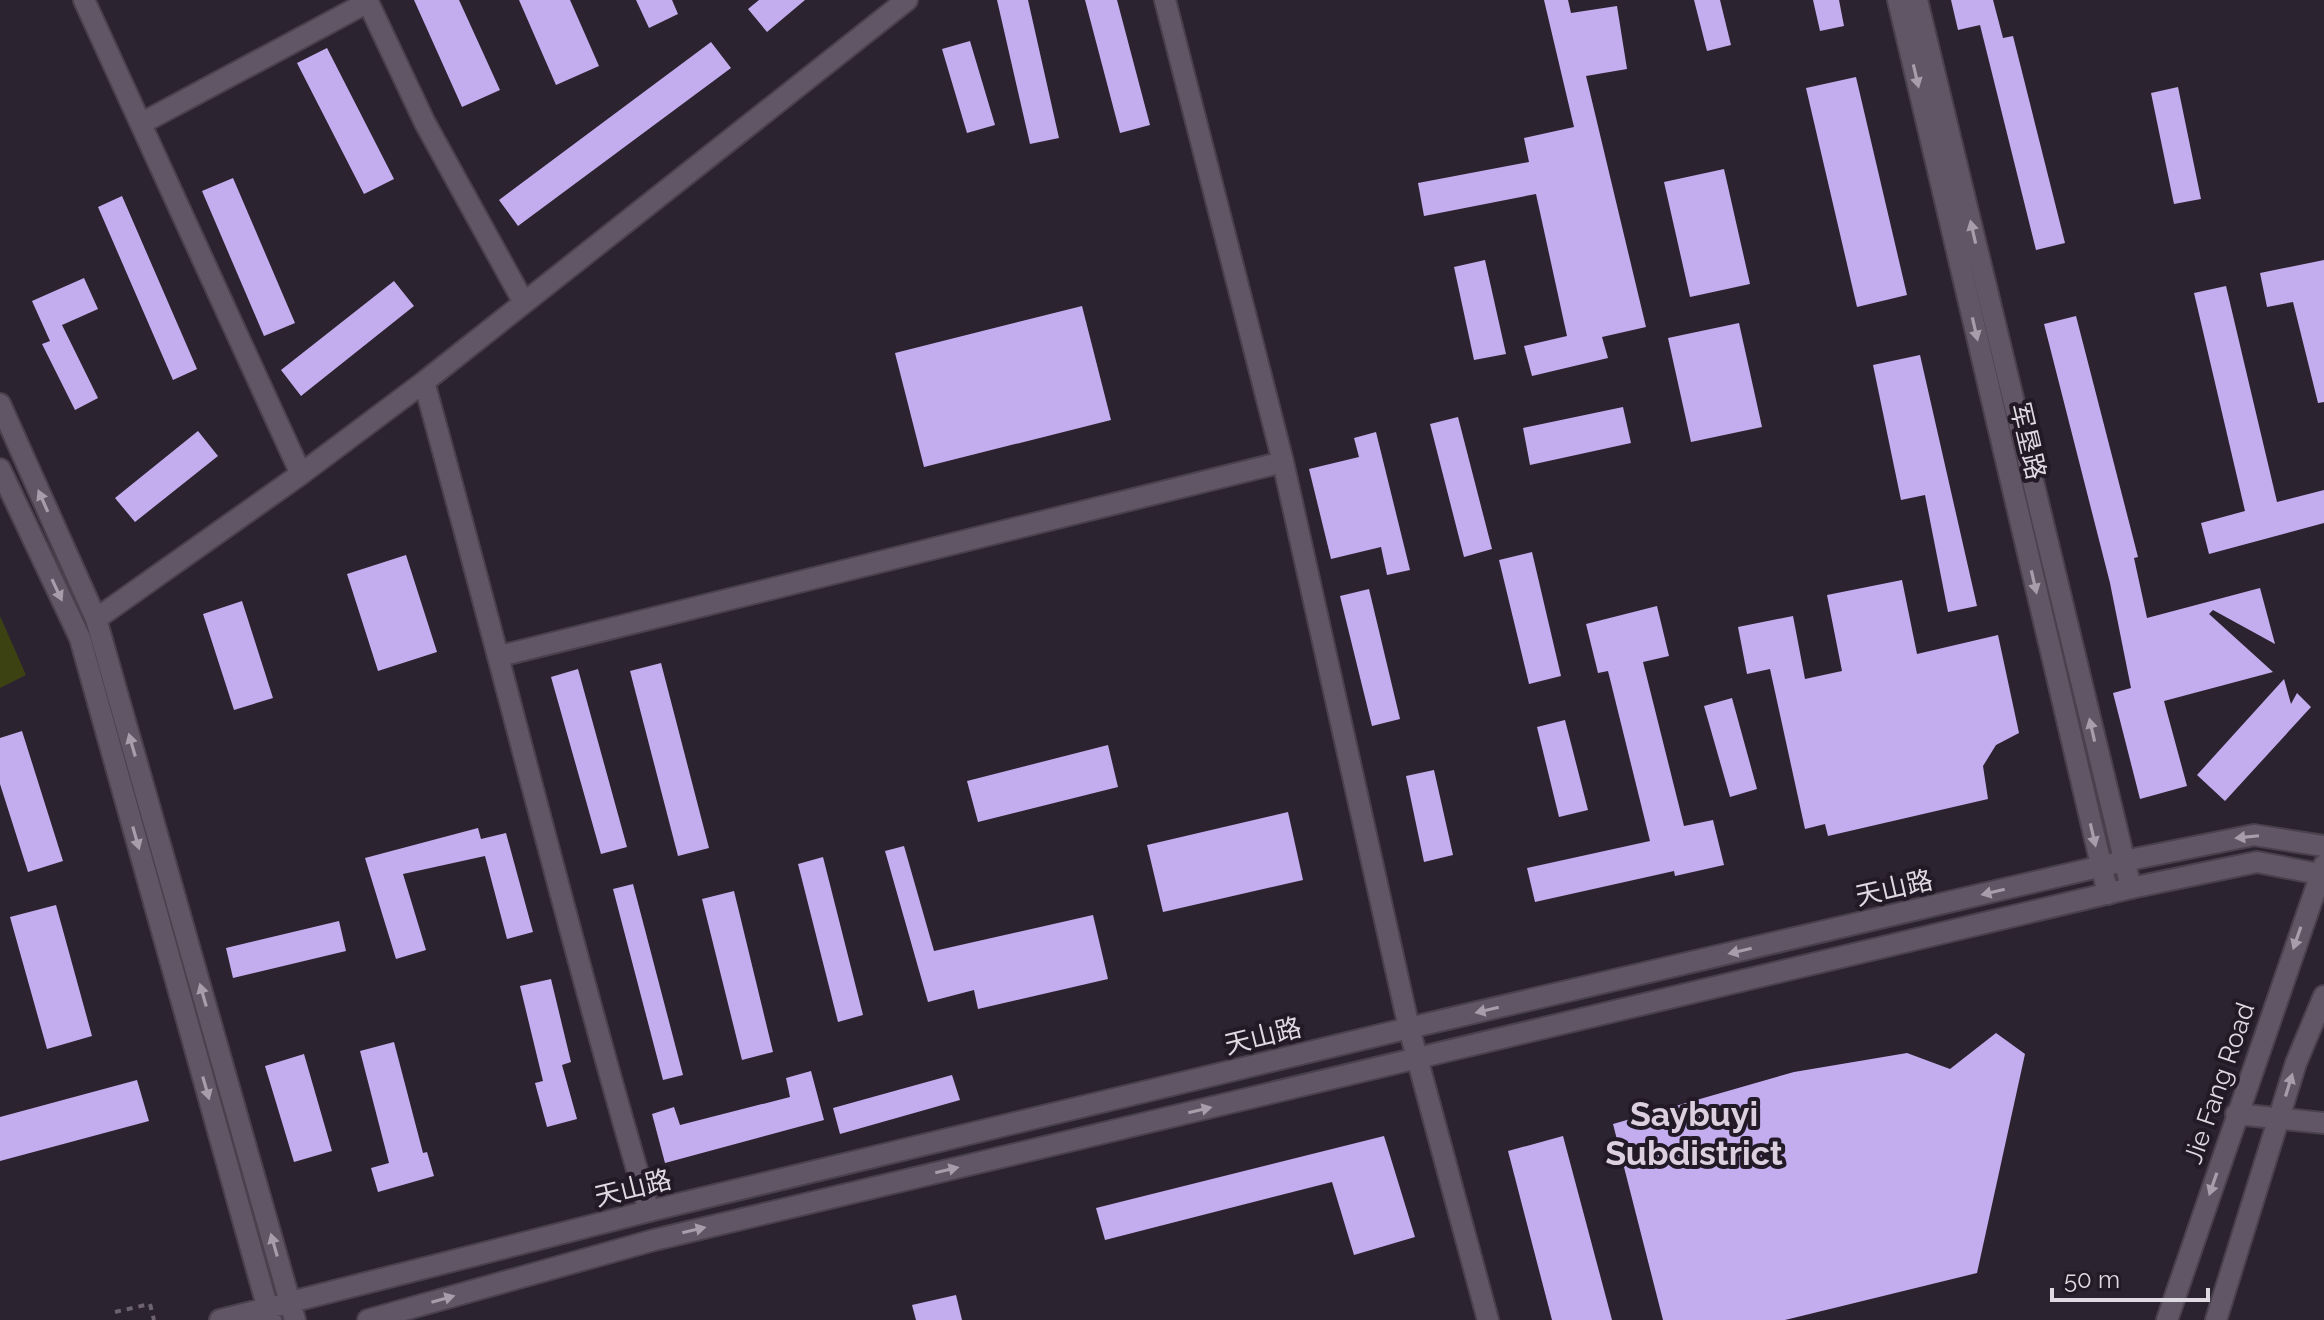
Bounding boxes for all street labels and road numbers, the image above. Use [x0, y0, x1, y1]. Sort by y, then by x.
street label: 军垦路 [2005, 400, 2051, 482]
street label: 天山路 [1853, 865, 1935, 911]
street label: Jie Fang Road [2177, 999, 2261, 1167]
street label: 天山路 [1222, 1012, 1304, 1060]
street label: 天山路 [592, 1164, 674, 1212]

